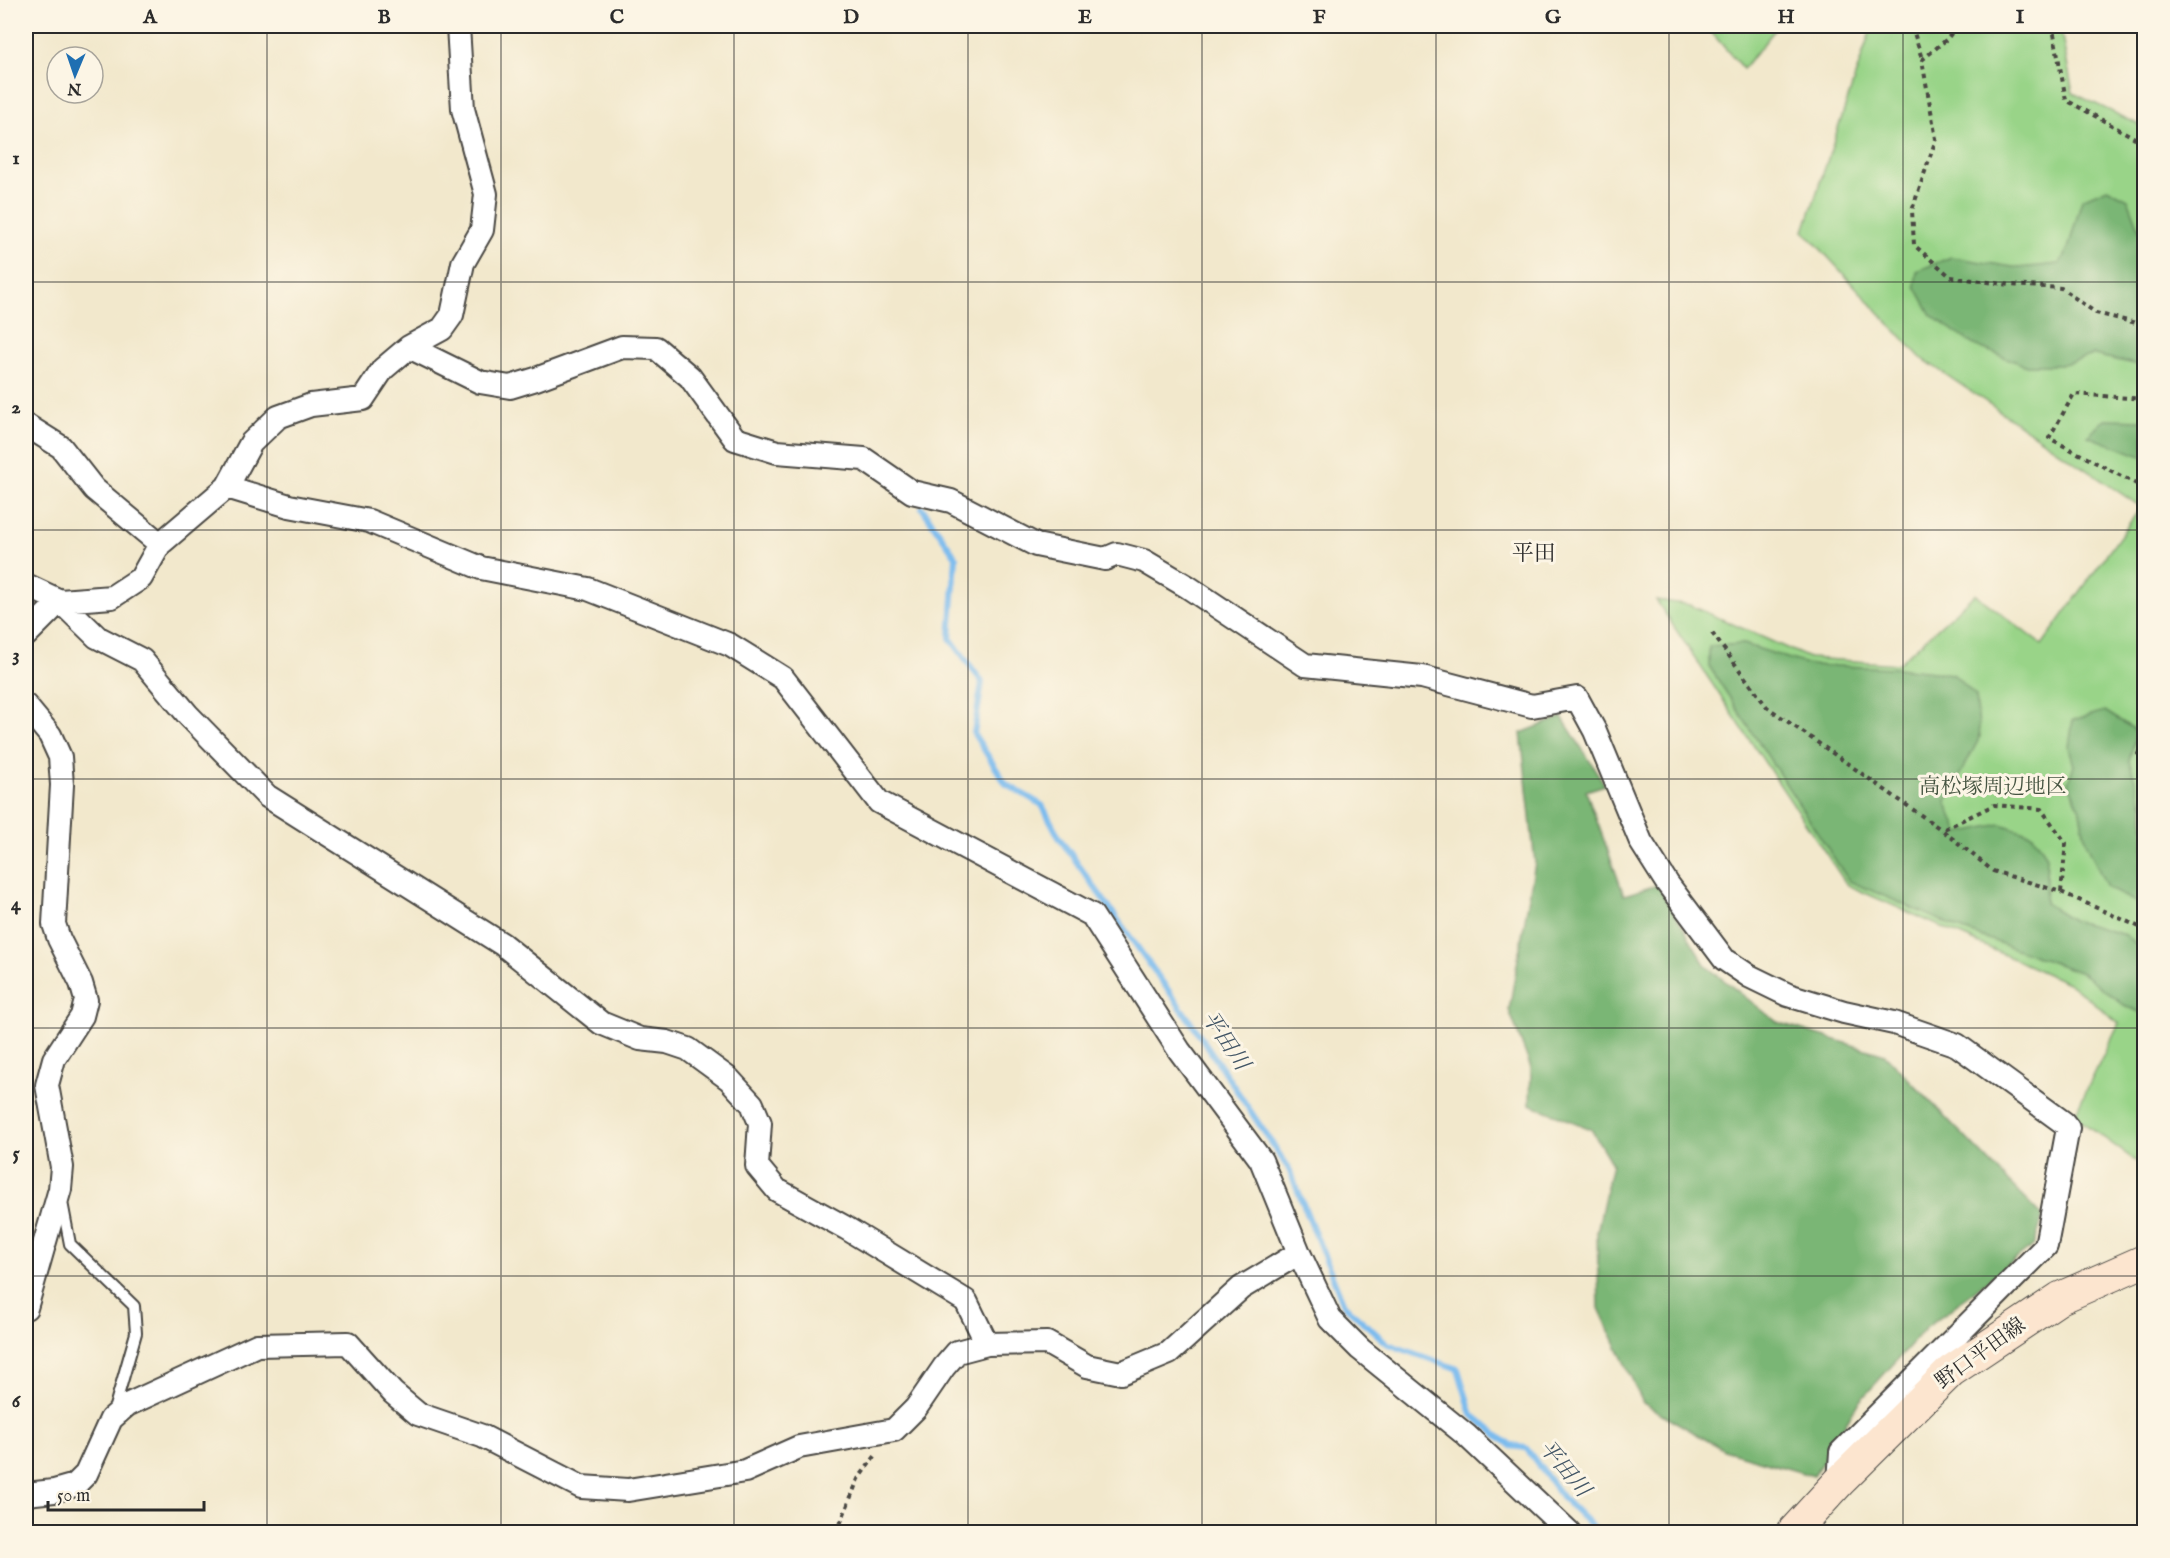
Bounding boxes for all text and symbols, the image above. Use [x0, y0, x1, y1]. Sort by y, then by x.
text: A [142, 5, 158, 30]
text: B [377, 5, 391, 30]
text: C [610, 5, 624, 30]
text: D [843, 5, 859, 30]
text: E [1078, 5, 1092, 30]
text: F [1313, 5, 1326, 30]
text: G [1545, 5, 1562, 30]
text: H [1777, 5, 1795, 30]
text: I [2016, 5, 2025, 30]
north arrow [45, 45, 105, 105]
text: N [67, 78, 83, 98]
text: 1 [12, 146, 20, 171]
text: 2 [11, 395, 21, 420]
district label: 平田 [1512, 540, 1556, 568]
text: 3 [12, 643, 20, 668]
park label: 高松塚周辺地区 [1920, 774, 2067, 801]
text: 4 [11, 892, 22, 917]
water label: 平田川 [1195, 1006, 1256, 1078]
text: 5 [12, 1141, 20, 1166]
street label: 野口平田線 [1931, 1312, 2031, 1396]
text: 6 [12, 1389, 22, 1414]
water label: 平田川 [1532, 1435, 1597, 1505]
scale bar [48, 1474, 204, 1512]
text: 50 m [57, 1485, 90, 1508]

